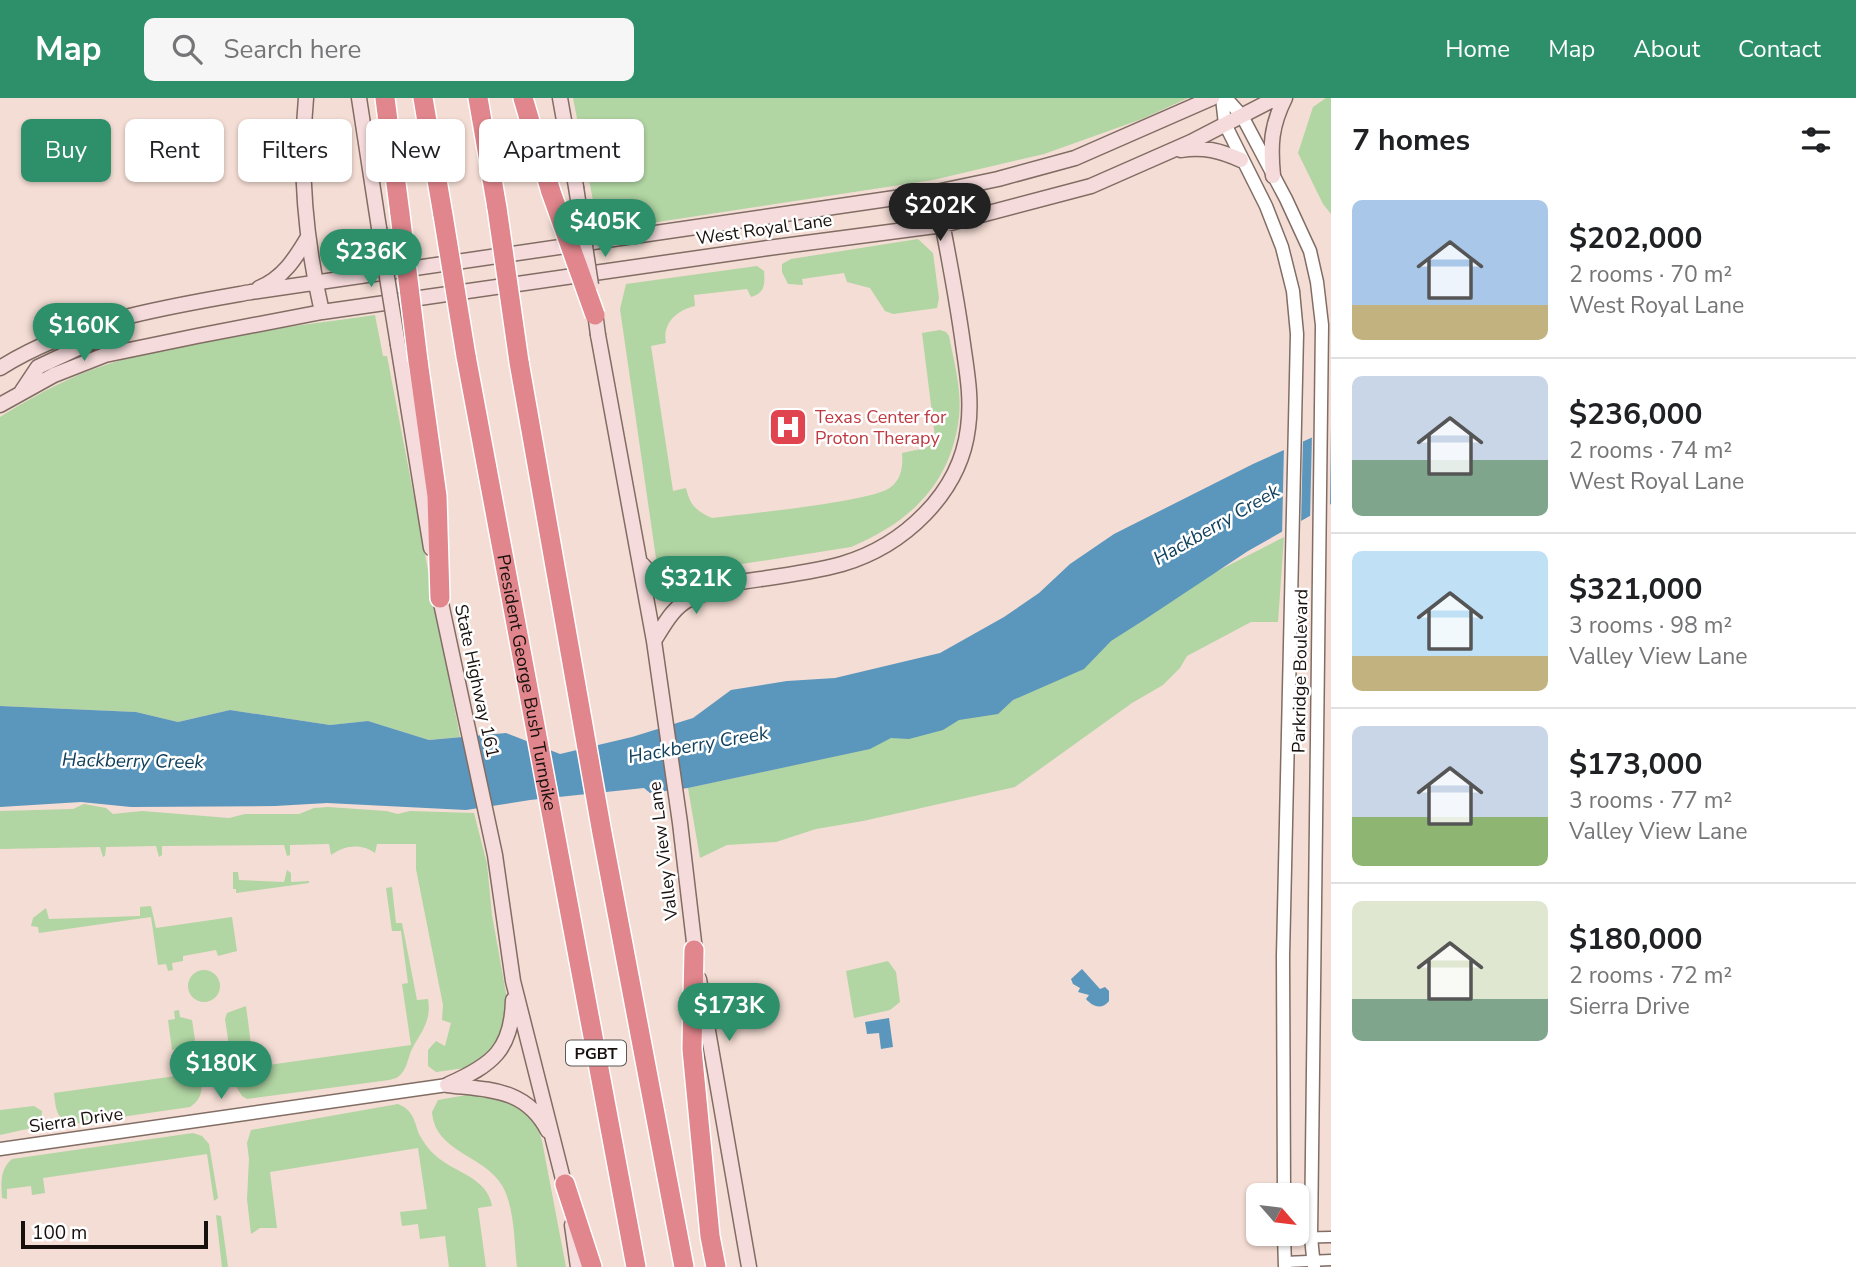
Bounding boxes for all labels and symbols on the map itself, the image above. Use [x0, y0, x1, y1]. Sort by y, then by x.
pin: $202K [891, 184, 989, 243]
pin: $405K [556, 200, 654, 259]
street label: West Royal Lane [694, 208, 834, 250]
pin: $236K [322, 230, 420, 289]
pin: $160K [35, 303, 133, 363]
place label: Texas Center for Proton Therapy [815, 405, 947, 450]
hospital icon: Texas Center for Proton Therapy [767, 406, 809, 448]
water label: Hackberry Creek [1148, 478, 1285, 572]
street label: President George Bush Turnpike [491, 552, 563, 812]
pin: $321K [647, 556, 745, 616]
street label: Parkridge Boulevard [1287, 589, 1313, 753]
street label: State Highway 161 [449, 602, 505, 760]
water label: Hackberry Creek [626, 720, 771, 770]
water label: Hackberry Creek [62, 747, 205, 775]
street label: Valley View Lane [643, 780, 684, 923]
pin: $173K [680, 984, 778, 1043]
road number: PGBT [566, 1040, 626, 1065]
pin: $180K [172, 1042, 270, 1101]
street label: Sierra Drive [28, 1102, 124, 1138]
north arrow [1246, 1183, 1309, 1246]
scale bar [21, 1218, 208, 1250]

